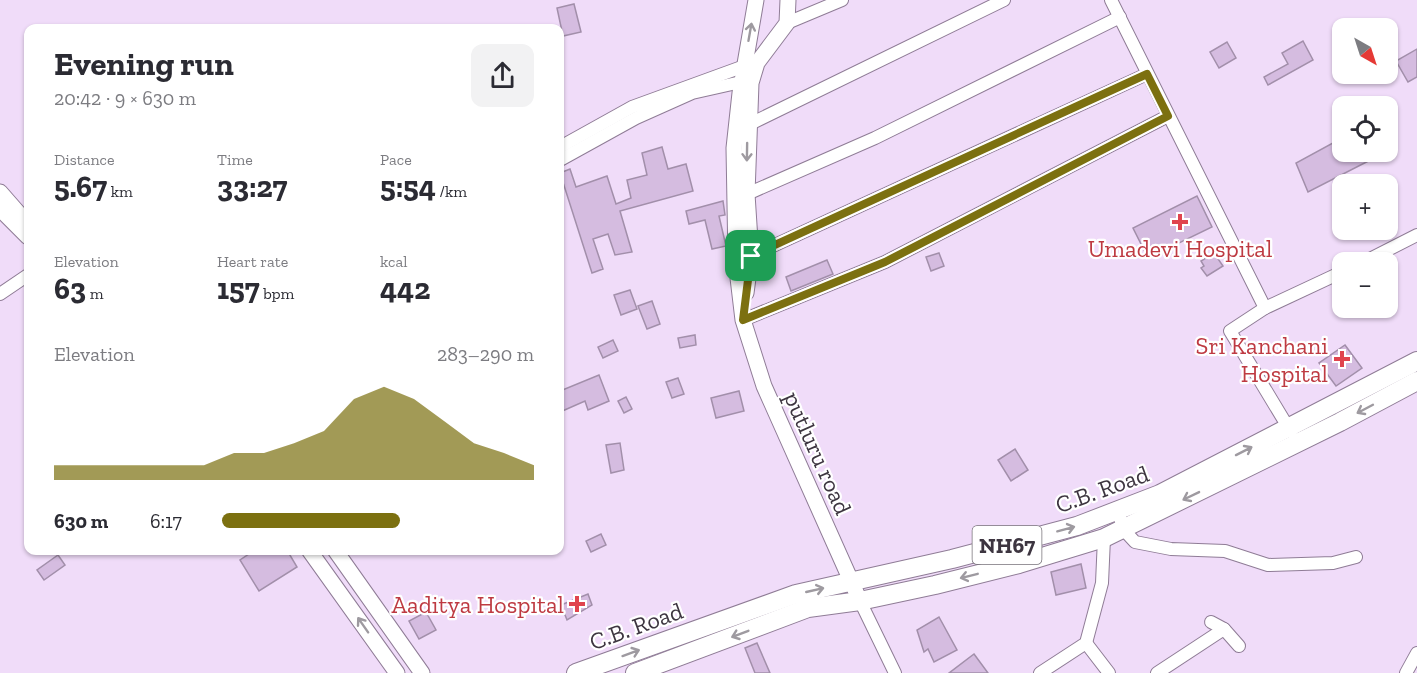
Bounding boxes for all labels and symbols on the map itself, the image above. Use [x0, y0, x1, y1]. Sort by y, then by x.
north arrow [1332, 18, 1398, 84]
one-way arrow [745, 23, 756, 43]
one-way arrow [742, 142, 753, 162]
marker: Umadevi Hospital [1171, 213, 1189, 231]
pin [725, 230, 776, 281]
place label: Umadevi Hospital [1088, 234, 1272, 263]
place label: Sri Kanchani Hospital [1196, 331, 1328, 388]
marker: Sri Kanchani Hospital [1333, 350, 1351, 368]
street label: putluru road [778, 387, 858, 519]
one-way arrow [1357, 403, 1375, 415]
one-way arrow [1235, 445, 1252, 457]
street label: C.B. Road [1051, 459, 1153, 519]
one-way arrow [1182, 490, 1200, 502]
one-way arrow [1056, 523, 1075, 535]
road number: NH67 [972, 526, 1042, 564]
one-way arrow [960, 571, 979, 583]
one-way arrow [805, 584, 824, 595]
place label: Aaditya Hospital [392, 590, 564, 619]
marker: Aaditya Hospital [568, 595, 586, 613]
street label: C.B. Road [585, 596, 687, 656]
one-way arrow [356, 618, 369, 634]
one-way arrow [731, 629, 750, 640]
one-way arrow [621, 647, 640, 658]

